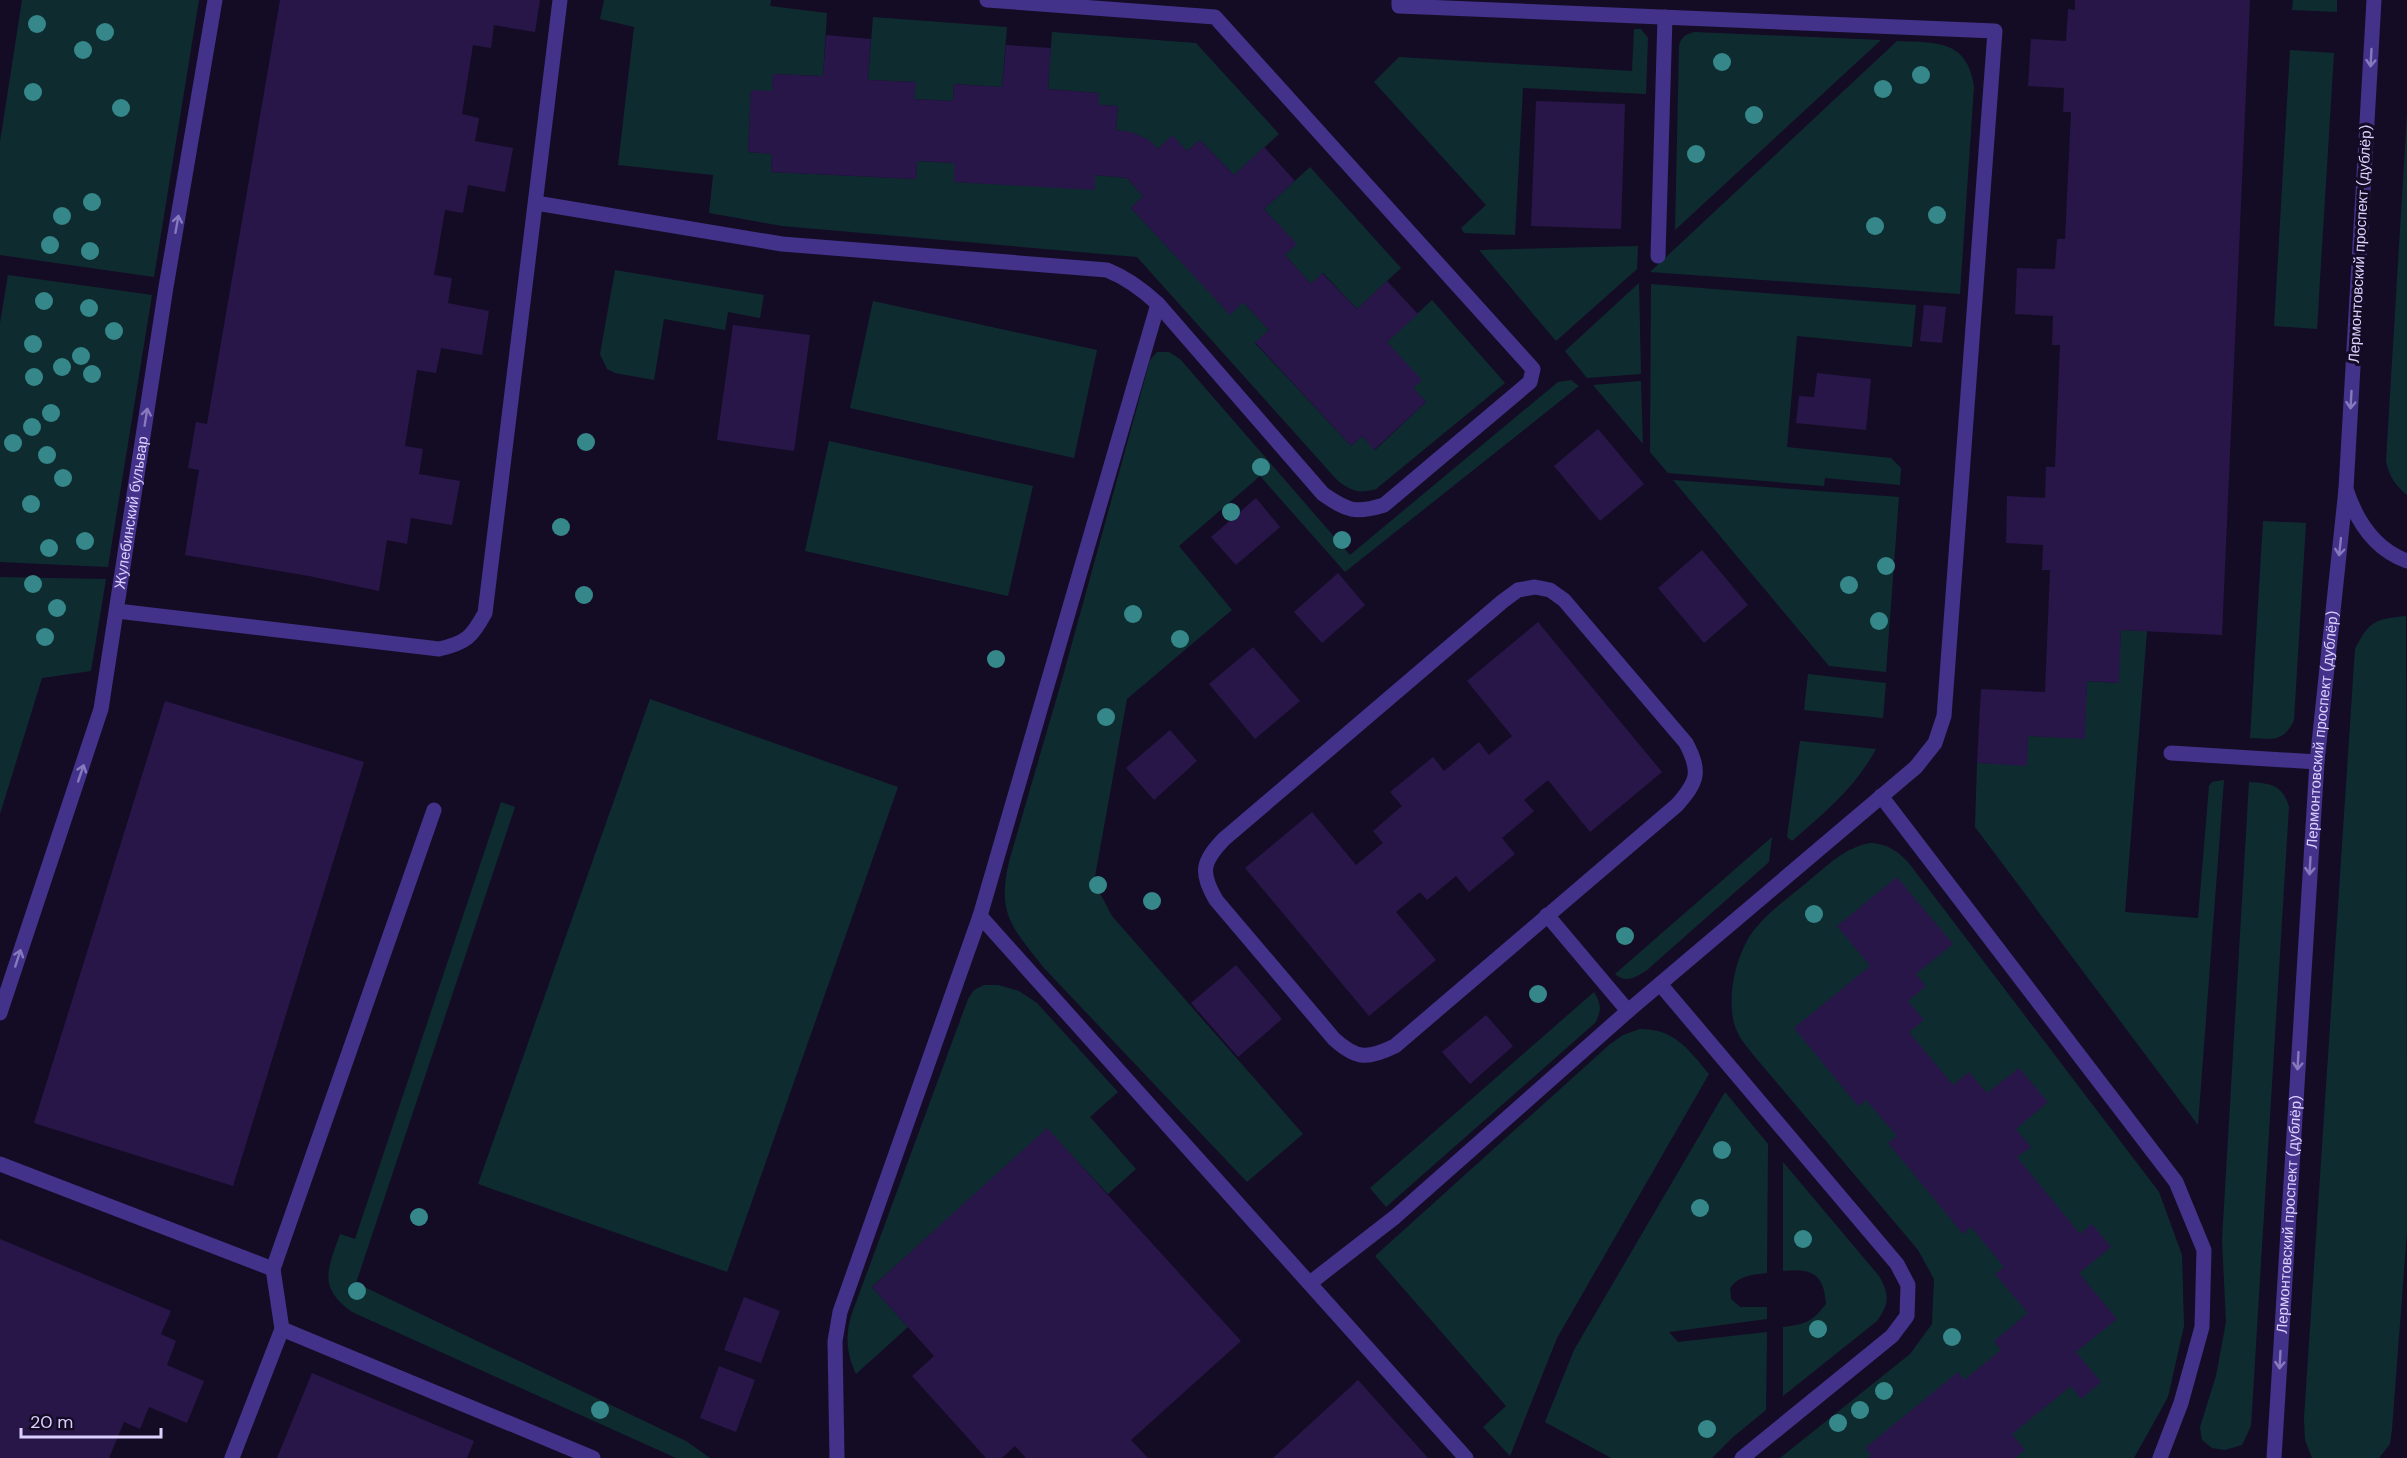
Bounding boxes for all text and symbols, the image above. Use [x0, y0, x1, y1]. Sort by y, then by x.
one-way arrow [2365, 48, 2376, 68]
street label: Лермонтовский проспект (дублёр) [2344, 124, 2376, 364]
one-way arrow [172, 215, 183, 234]
one-way arrow [2345, 389, 2356, 409]
one-way arrow [141, 407, 152, 427]
street label: Жулебинский бульвар [110, 435, 153, 591]
one-way arrow [2334, 536, 2345, 556]
street label: Лермонтовский проспект (дублёр) [2302, 610, 2343, 849]
one-way arrow [76, 764, 87, 783]
one-way arrow [2304, 856, 2315, 876]
one-way arrow [13, 949, 24, 968]
one-way arrow [2292, 1050, 2303, 1070]
street label: Лермонтовский проспект (дублёр) [2272, 1095, 2306, 1334]
one-way arrow [2274, 1350, 2285, 1370]
scale bar [21, 1401, 160, 1439]
text: 20 m [30, 1410, 73, 1434]

